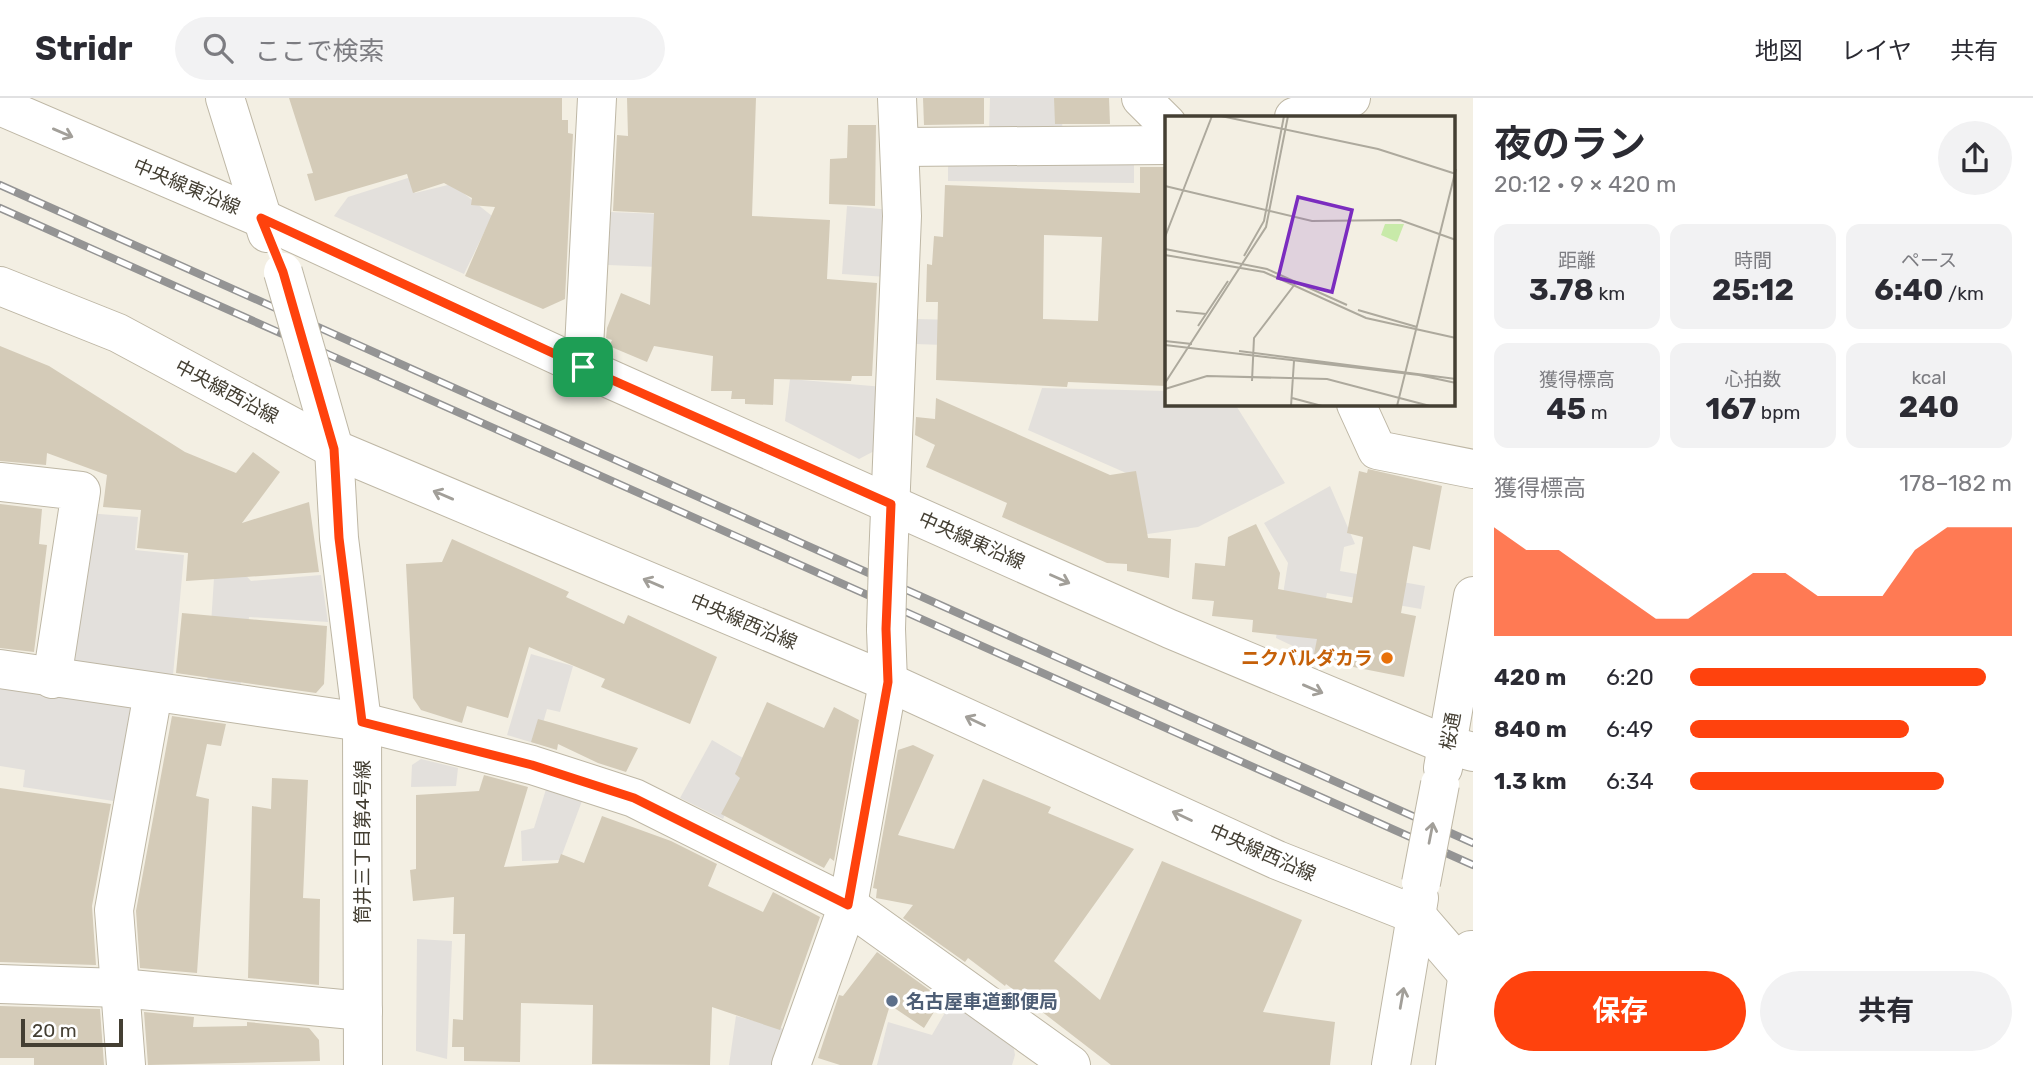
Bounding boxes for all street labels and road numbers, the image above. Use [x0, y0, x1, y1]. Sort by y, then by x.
street label: 中央線東沿線 [130, 154, 244, 219]
street label: 中央線西沿線 [171, 355, 282, 428]
street label: 中央線東沿線 [915, 507, 1029, 574]
street label: 中央線西沿線 [687, 589, 801, 654]
street label: 桜通 [1436, 710, 1465, 752]
street label: 筒井三丁目第4号線 [351, 760, 374, 924]
street label: 中央線西沿線 [1206, 819, 1320, 886]

